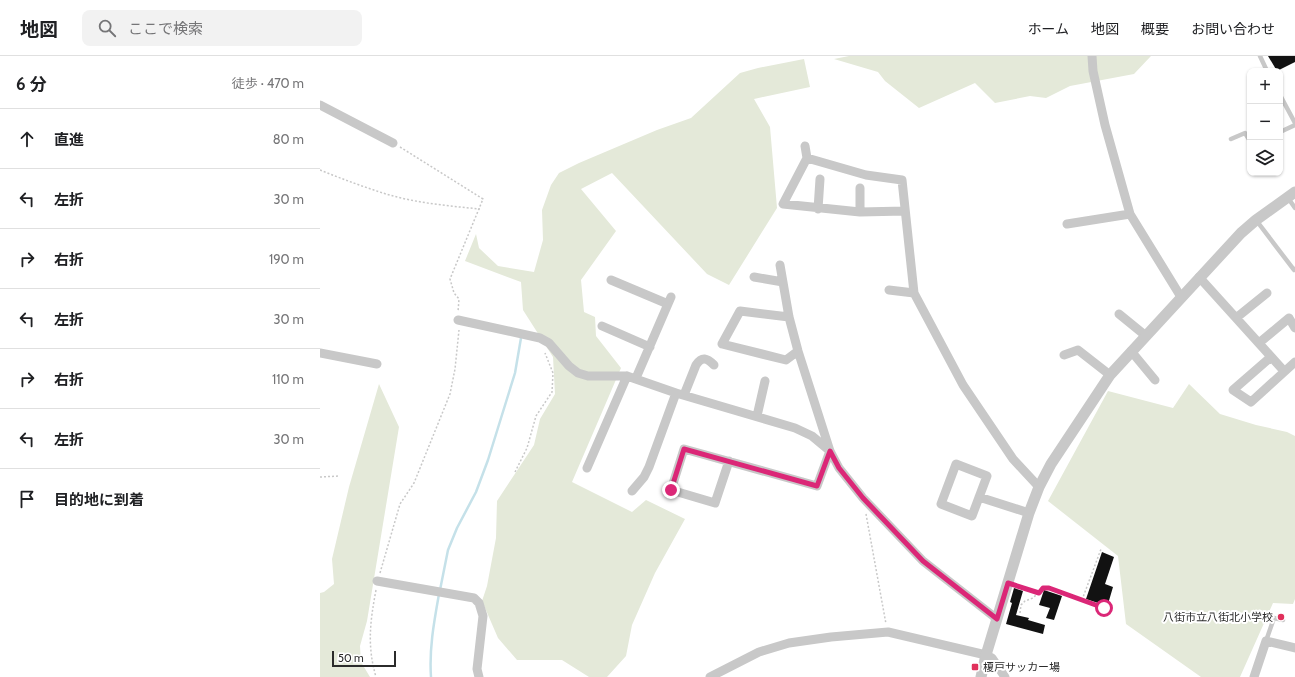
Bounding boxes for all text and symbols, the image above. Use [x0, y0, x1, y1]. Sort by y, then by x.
search box [82, 10, 362, 46]
icon: search [96, 17, 118, 39]
text: 地図 [20, 18, 58, 41]
text: ここで検索 [128, 20, 203, 38]
text: ホーム [1027, 20, 1069, 38]
text: 地図 [1091, 20, 1119, 38]
text: 概要 [1141, 20, 1169, 38]
text: お問い合わせ [1191, 20, 1275, 38]
map controls [1247, 68, 1283, 176]
button: + [1247, 68, 1283, 104]
text: 6 分 [16, 74, 46, 94]
text: 徒歩 · 470 m [232, 75, 304, 91]
button: − [1247, 104, 1283, 140]
icon: ahead [16, 128, 38, 150]
text: 直進 [54, 131, 84, 149]
text: 80 m [273, 131, 304, 147]
button: layers [1247, 140, 1283, 176]
icon: left [16, 188, 38, 210]
text: 左折 [54, 191, 84, 209]
text: 30 m [274, 191, 304, 207]
icon: right [16, 248, 38, 270]
text: 右折 [54, 251, 84, 269]
text: 190 m [269, 251, 304, 267]
icon: left [16, 308, 38, 330]
text: 左折 [54, 311, 84, 329]
text: 30 m [274, 311, 304, 327]
icon: right [16, 368, 38, 390]
text: 右折 [54, 371, 84, 389]
text: 110 m [272, 371, 304, 387]
icon: left [16, 428, 38, 450]
text: 左折 [54, 431, 84, 449]
text: 30 m [274, 431, 304, 447]
route end [662, 481, 680, 499]
icon: arrive [16, 488, 38, 510]
text: 目的地に到着 [54, 491, 144, 509]
route start [1095, 599, 1113, 617]
place label: 八街市立八街北小学校 [1163, 610, 1273, 624]
marker: 八街市立八街北小学校 [1276, 612, 1286, 622]
scale bar [332, 649, 396, 668]
text: 50 m [338, 651, 364, 665]
place label: 榎戸サッカー場 [983, 660, 1060, 674]
marker: 榎戸サッカー場 [970, 662, 980, 672]

